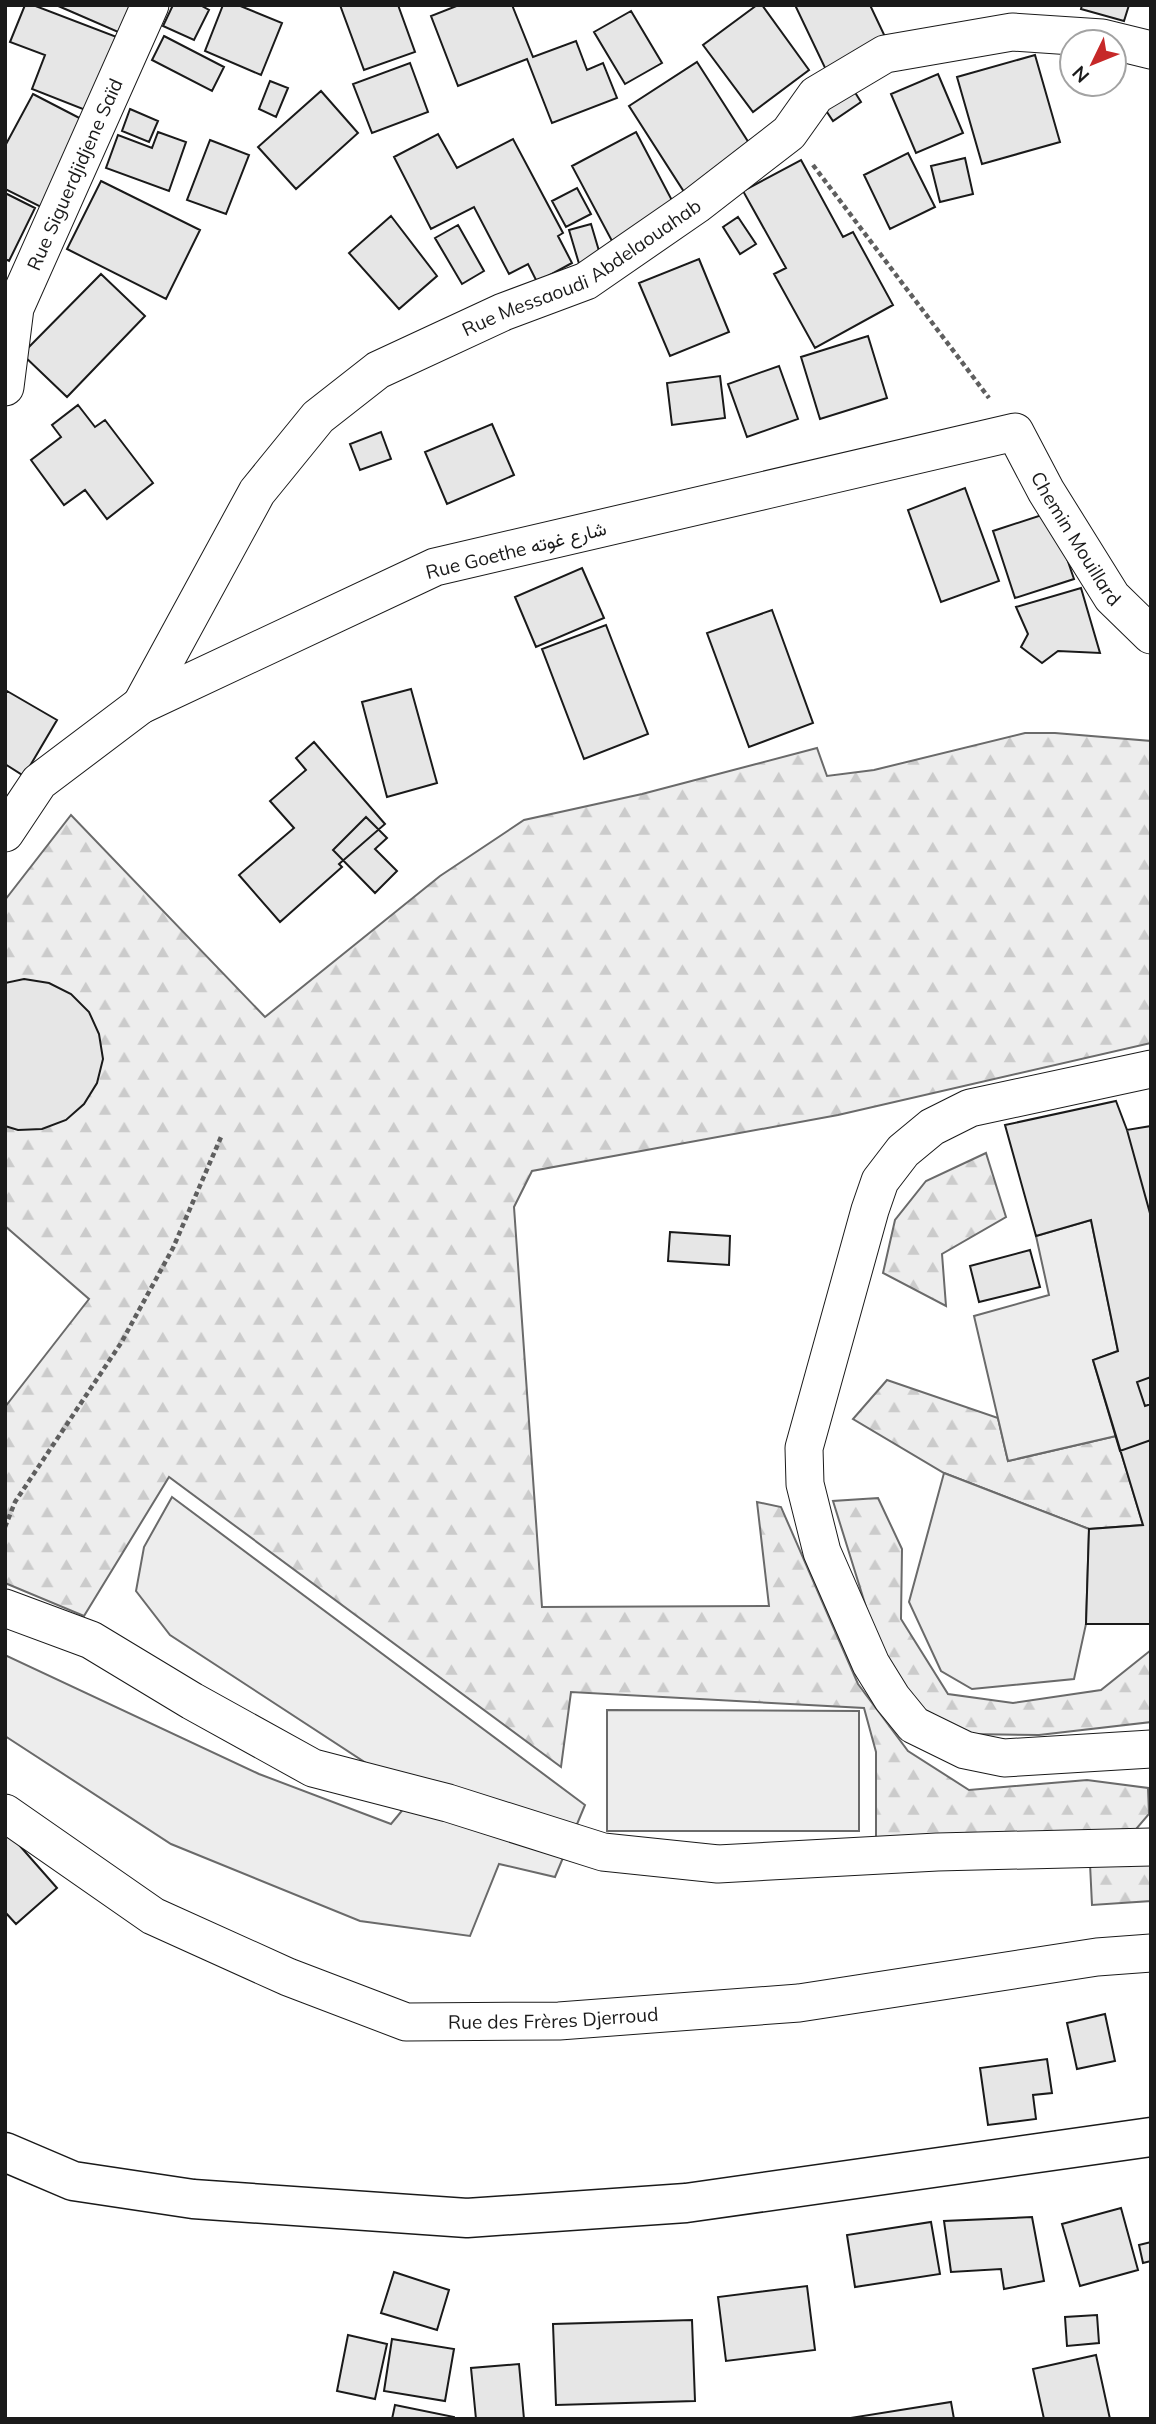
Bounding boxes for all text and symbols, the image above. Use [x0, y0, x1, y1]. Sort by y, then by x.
north arrow [1058, 28, 1128, 98]
text: N [1067, 61, 1094, 88]
street label: Rue Siguerdjidjene Saïd [21, 75, 128, 274]
street label: Rue Messaoudi Abdelaouahab [458, 193, 705, 341]
street label: Chemin Mouillard [1026, 467, 1126, 611]
street label: Rue Goethe شارع غوته [423, 516, 609, 585]
street label: Rue des Frères Djerroud [448, 2002, 659, 2034]

